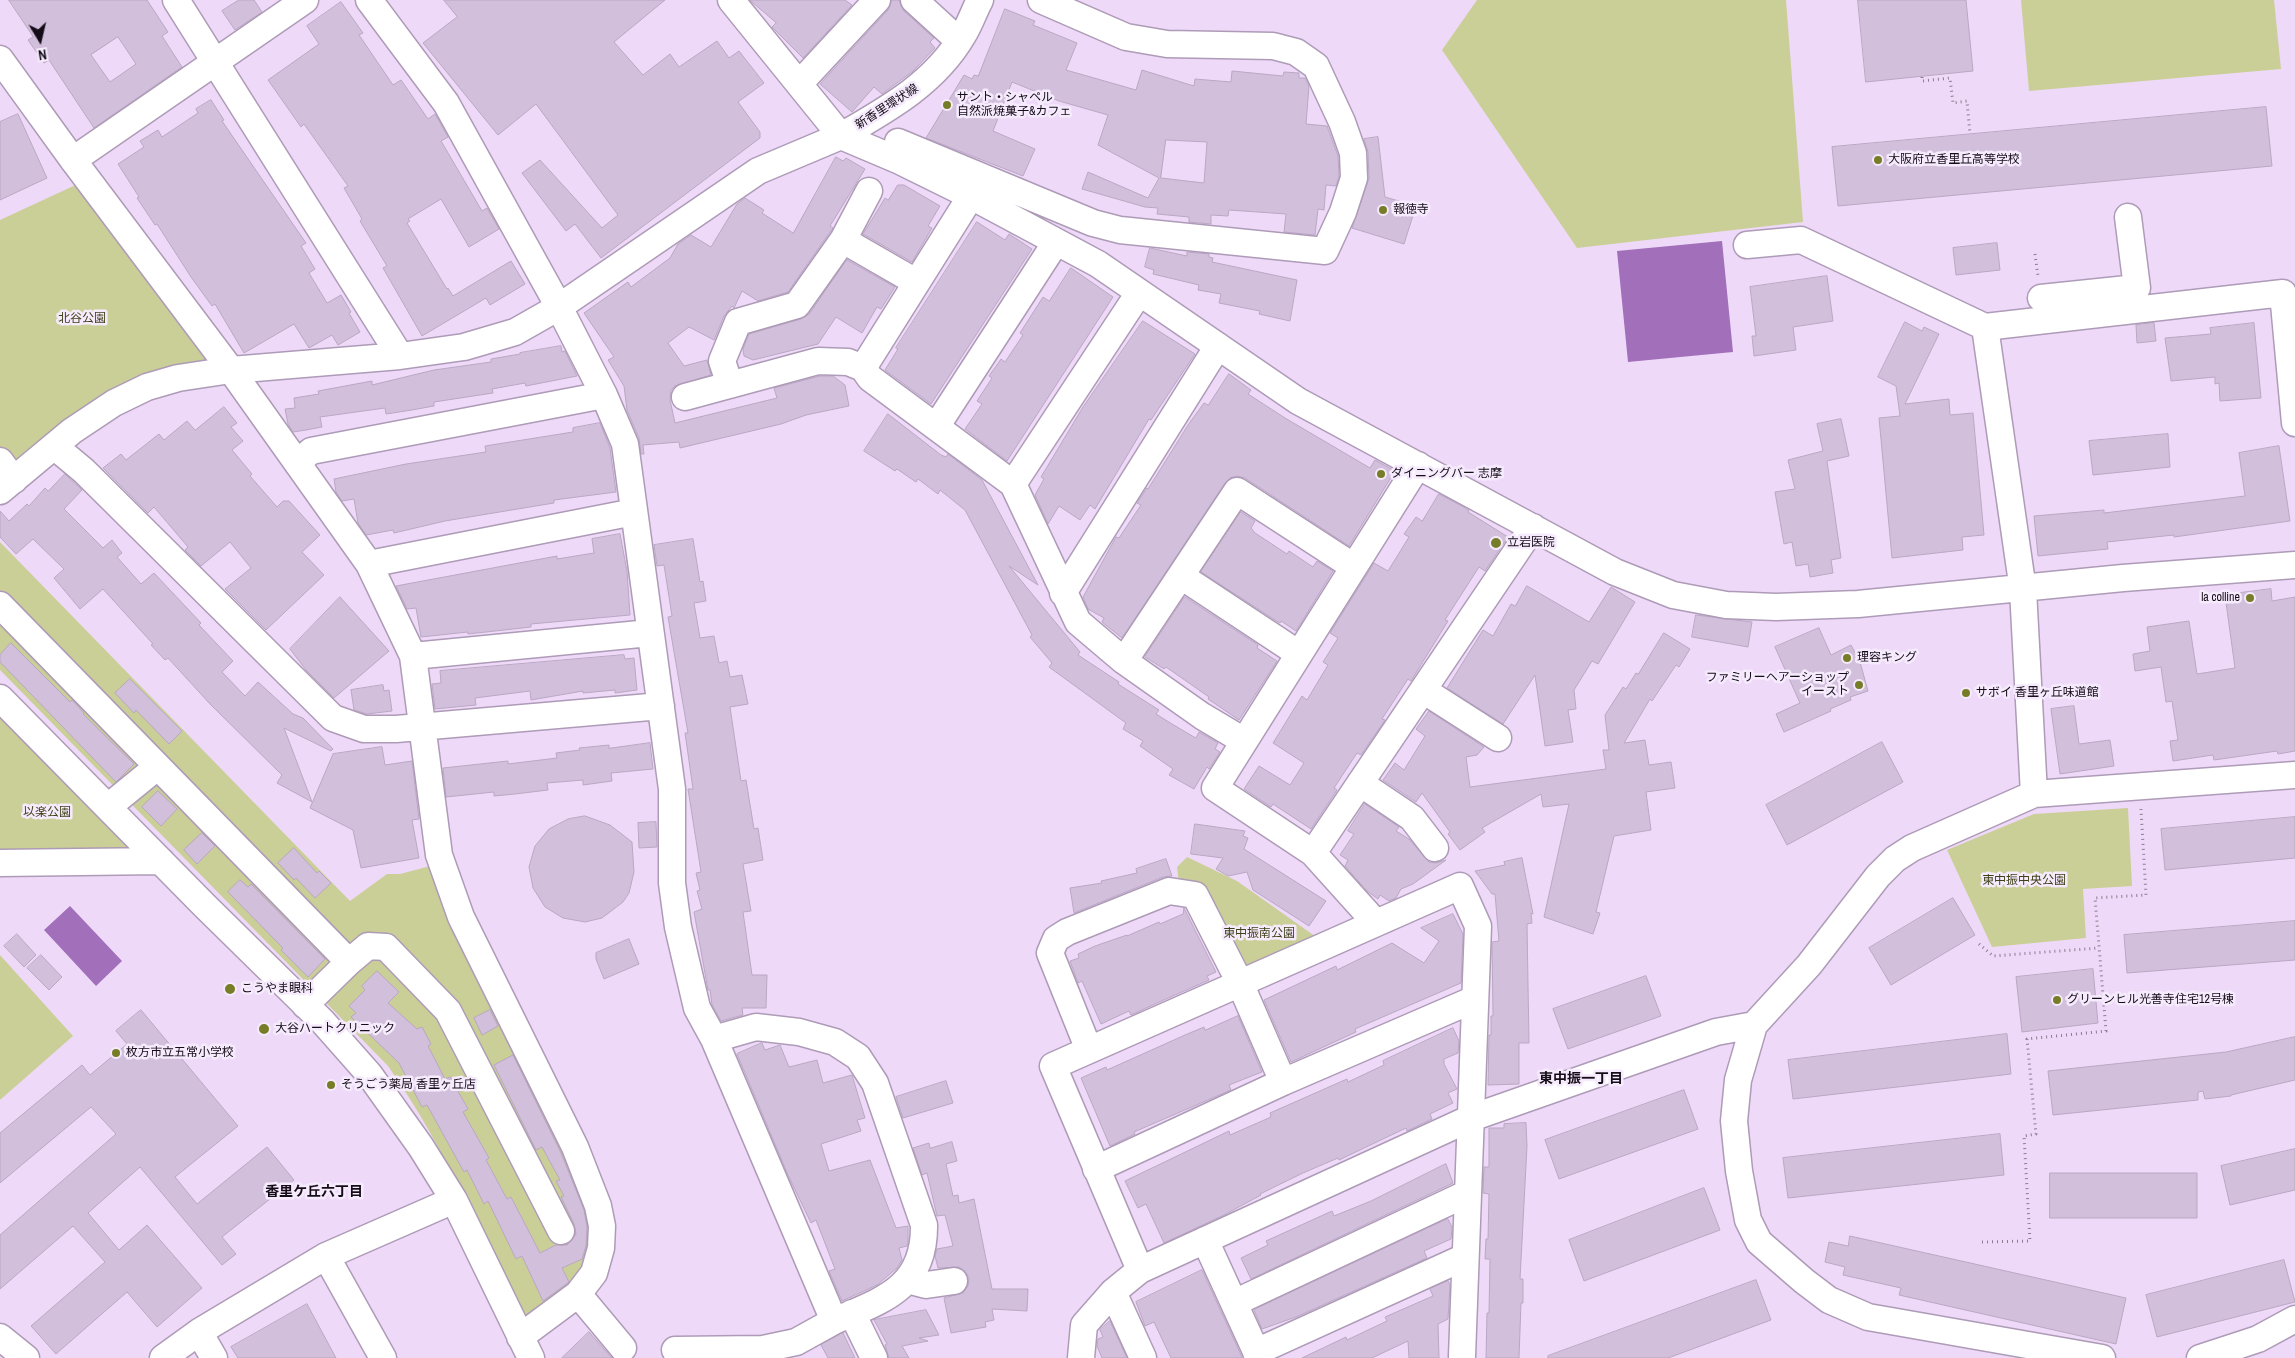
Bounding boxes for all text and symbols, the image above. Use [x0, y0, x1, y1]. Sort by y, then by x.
north arrow [15, 15, 65, 65]
text: N [37, 45, 48, 64]
street label: 新香里環状線 [853, 81, 921, 133]
place label: サント・シャペル 自然派焼菓子&カフェ [957, 91, 1072, 119]
marker: サント・シャペル 自然派焼菓子&カフェ [941, 99, 953, 111]
place label: 大阪府立香里丘高等学校 [1888, 153, 2020, 167]
marker: 大阪府立香里丘高等学校 [1872, 154, 1884, 166]
place label: 報徳寺 [1393, 203, 1429, 217]
marker: 報徳寺 [1377, 204, 1389, 216]
park label: 北谷公園 [58, 312, 106, 326]
place label: ダイニングバー 志摩 [1391, 467, 1502, 481]
marker: ダイニングバー 志摩 [1375, 468, 1387, 480]
marker: 立岩医院 [1489, 536, 1503, 550]
place label: 立岩医院 [1507, 536, 1555, 550]
place label: la colline [2201, 591, 2240, 605]
marker: la colline [2244, 592, 2256, 604]
place label: 理容キング [1857, 651, 1917, 665]
marker: 理容キング [1841, 652, 1853, 664]
place label: ファミリーヘアーショップ イースト [1706, 671, 1849, 699]
marker: ファミリーヘアーショップ イースト [1853, 679, 1865, 691]
place label: サボイ 香里ヶ丘味道館 [1976, 686, 2099, 700]
marker: サボイ 香里ヶ丘味道館 [1960, 687, 1972, 699]
park label: 以楽公園 [23, 806, 71, 820]
park label: 東中振中央公園 [1982, 874, 2066, 888]
park label: 東中振南公園 [1223, 927, 1295, 941]
marker: こうやま眼科 [223, 982, 237, 996]
place label: こうやま眼科 [241, 982, 313, 996]
place label: グリーンヒル光善寺住宅12号棟 [2067, 993, 2234, 1007]
marker: グリーンヒル光善寺住宅12号棟 [2051, 994, 2063, 1006]
marker: 大谷ハートクリニック [257, 1022, 271, 1036]
place label: 大谷ハートクリニック [275, 1022, 395, 1036]
place label: 枚方市立五常小学校 [126, 1046, 234, 1060]
marker: 枚方市立五常小学校 [110, 1047, 122, 1059]
district label: 東中振一丁目 [1539, 1071, 1623, 1087]
place label: そうごう薬局 香里ヶ丘店 [341, 1078, 476, 1092]
marker: そうごう薬局 香里ヶ丘店 [325, 1079, 337, 1091]
district label: 香里ケ丘六丁目 [265, 1184, 363, 1200]

